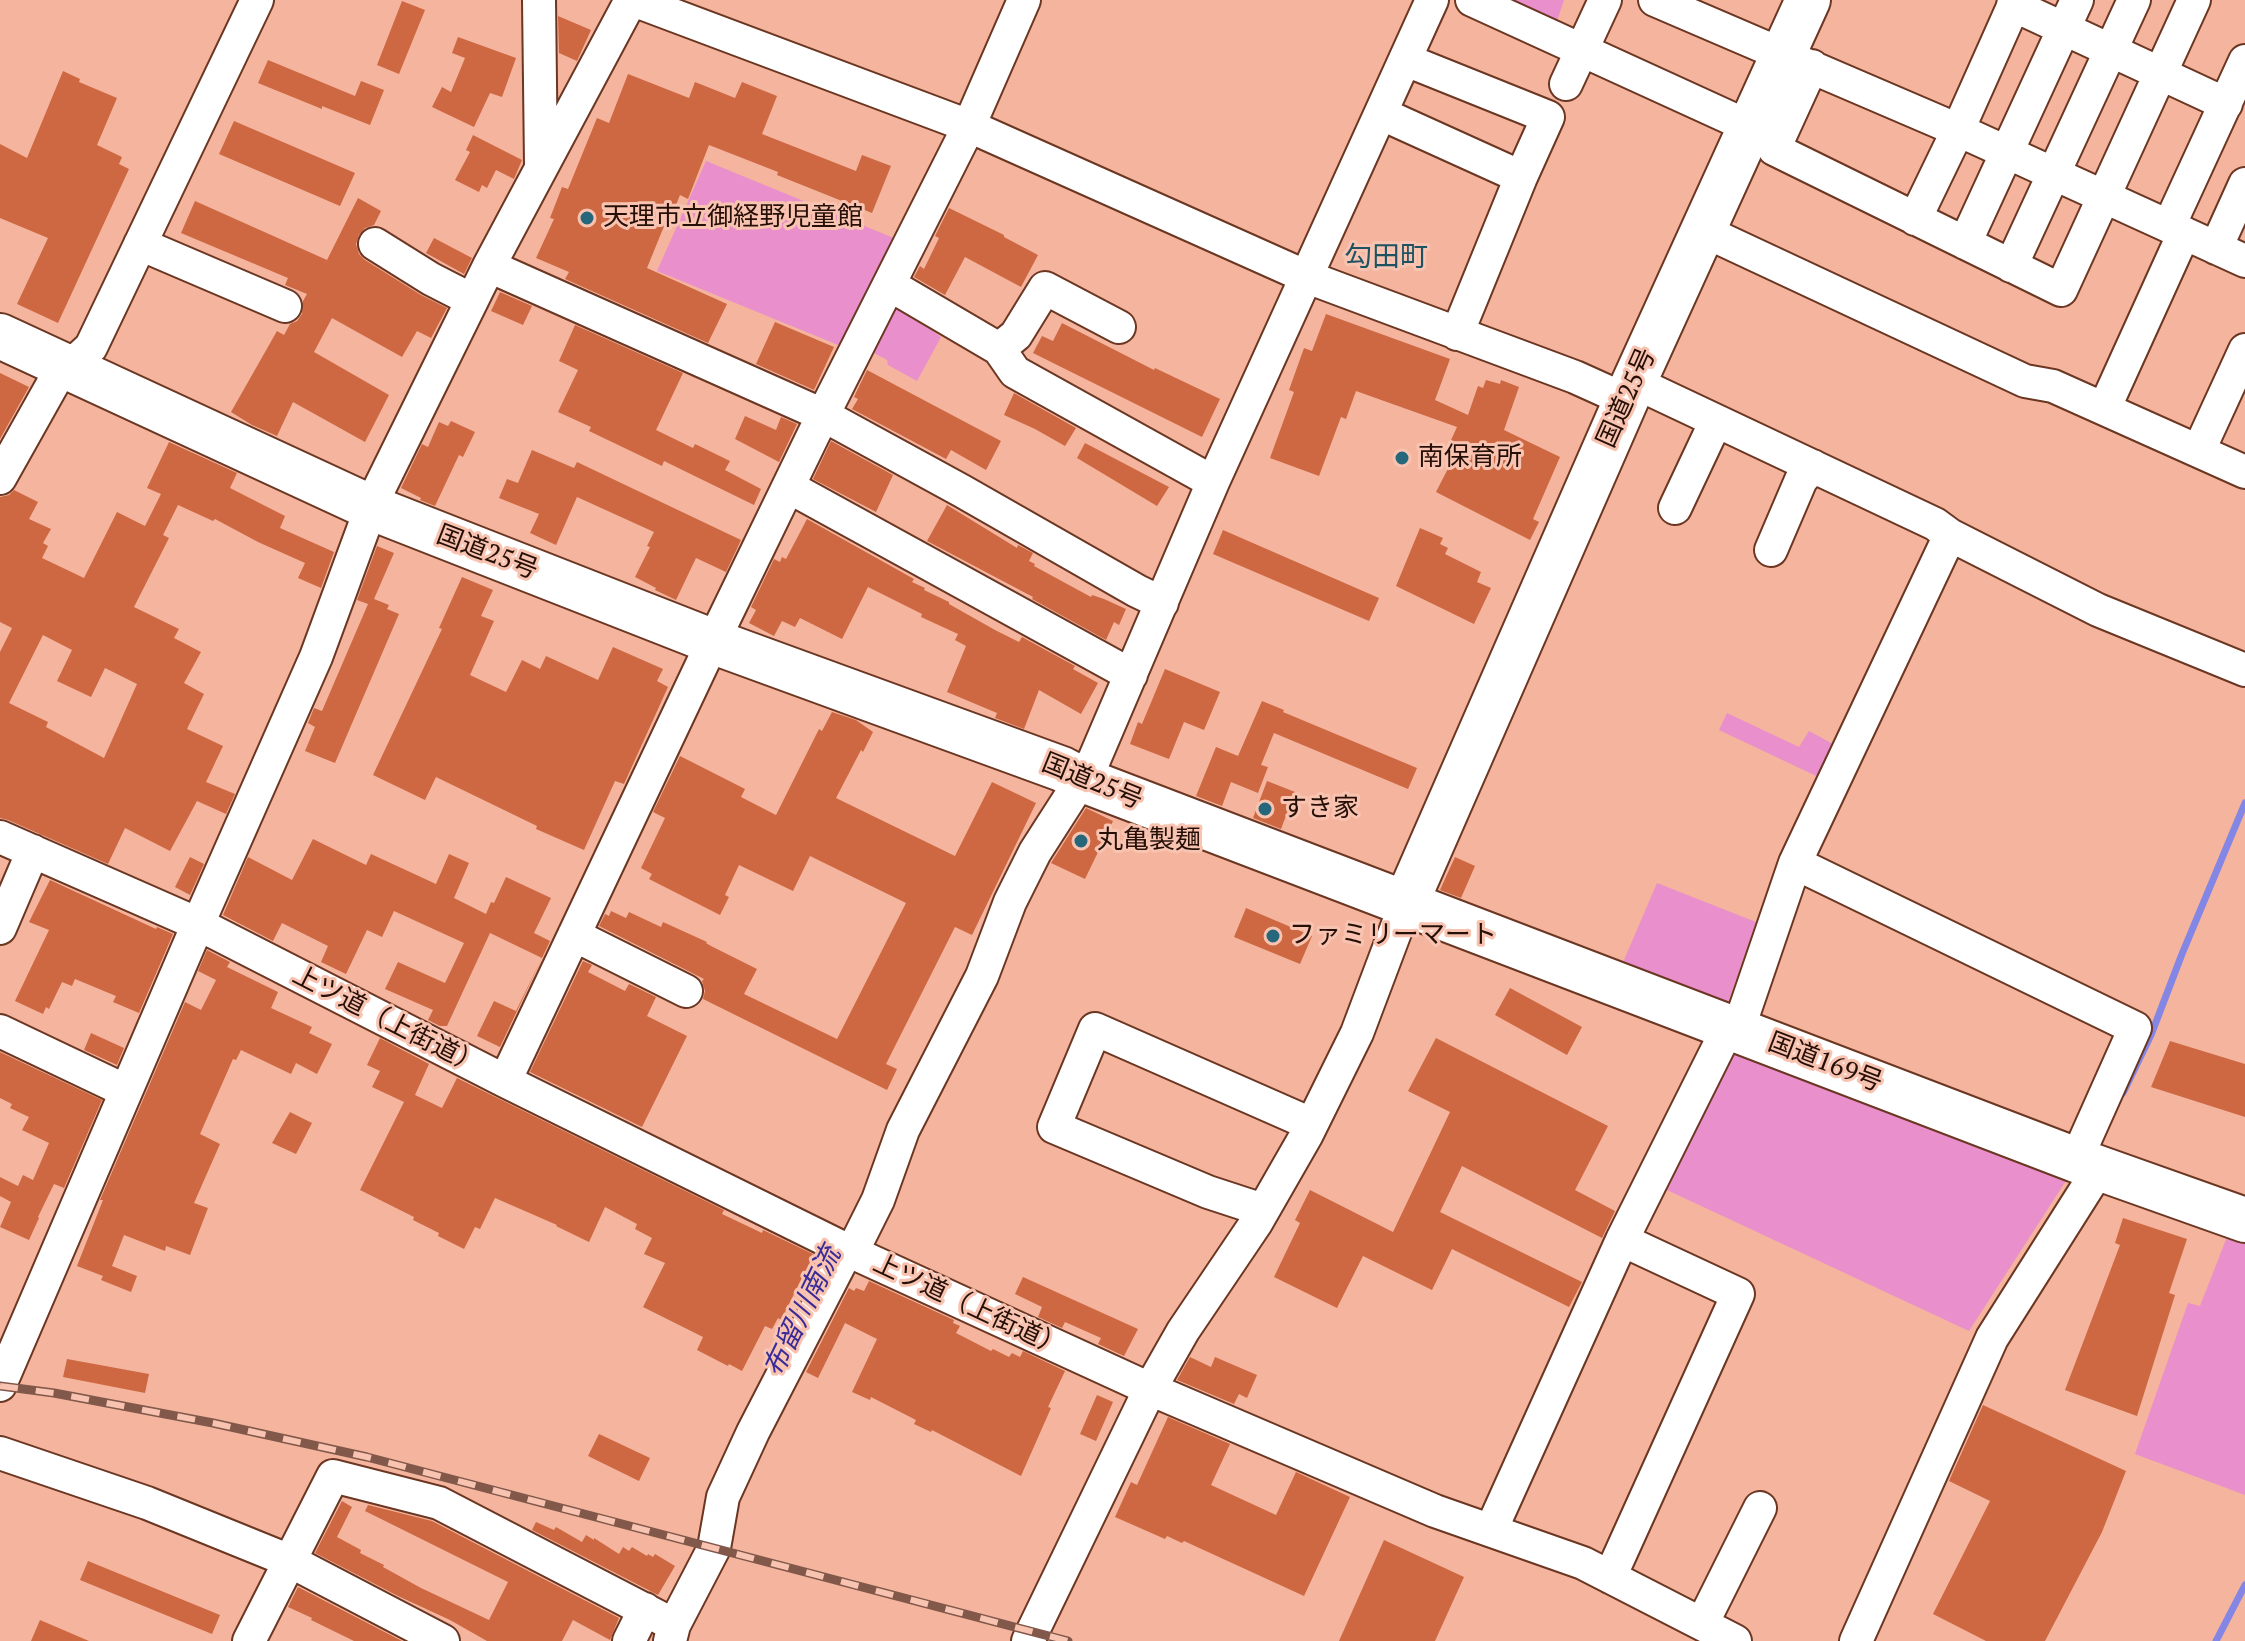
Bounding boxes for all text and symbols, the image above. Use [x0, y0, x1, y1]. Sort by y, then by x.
place label: 天理市立御経野児童館 [603, 202, 863, 234]
marker: 天理市立御経野児童館 [578, 209, 596, 227]
district label: 勾田町 [1344, 241, 1428, 275]
street label: 国道25号 [1591, 343, 1663, 453]
place label: 南保育所 [1418, 442, 1522, 474]
marker: 南保育所 [1393, 449, 1411, 467]
street label: 国道25号 [432, 519, 542, 587]
street label: 国道25号 [1037, 748, 1147, 816]
place label: すき家 [1281, 793, 1359, 825]
marker: すき家 [1256, 800, 1274, 818]
place label: 丸亀製麺 [1097, 825, 1201, 857]
marker: 丸亀製麺 [1072, 832, 1090, 850]
place label: ファミリーマート [1289, 920, 1497, 952]
marker: ファミリーマート [1264, 927, 1282, 945]
street label: 上ツ道（上街道） [287, 960, 487, 1082]
street label: 国道169号 [1764, 1027, 1886, 1099]
water label: 布留川南流 [757, 1242, 849, 1382]
street label: 上ツ道（上街道） [868, 1248, 1070, 1364]

